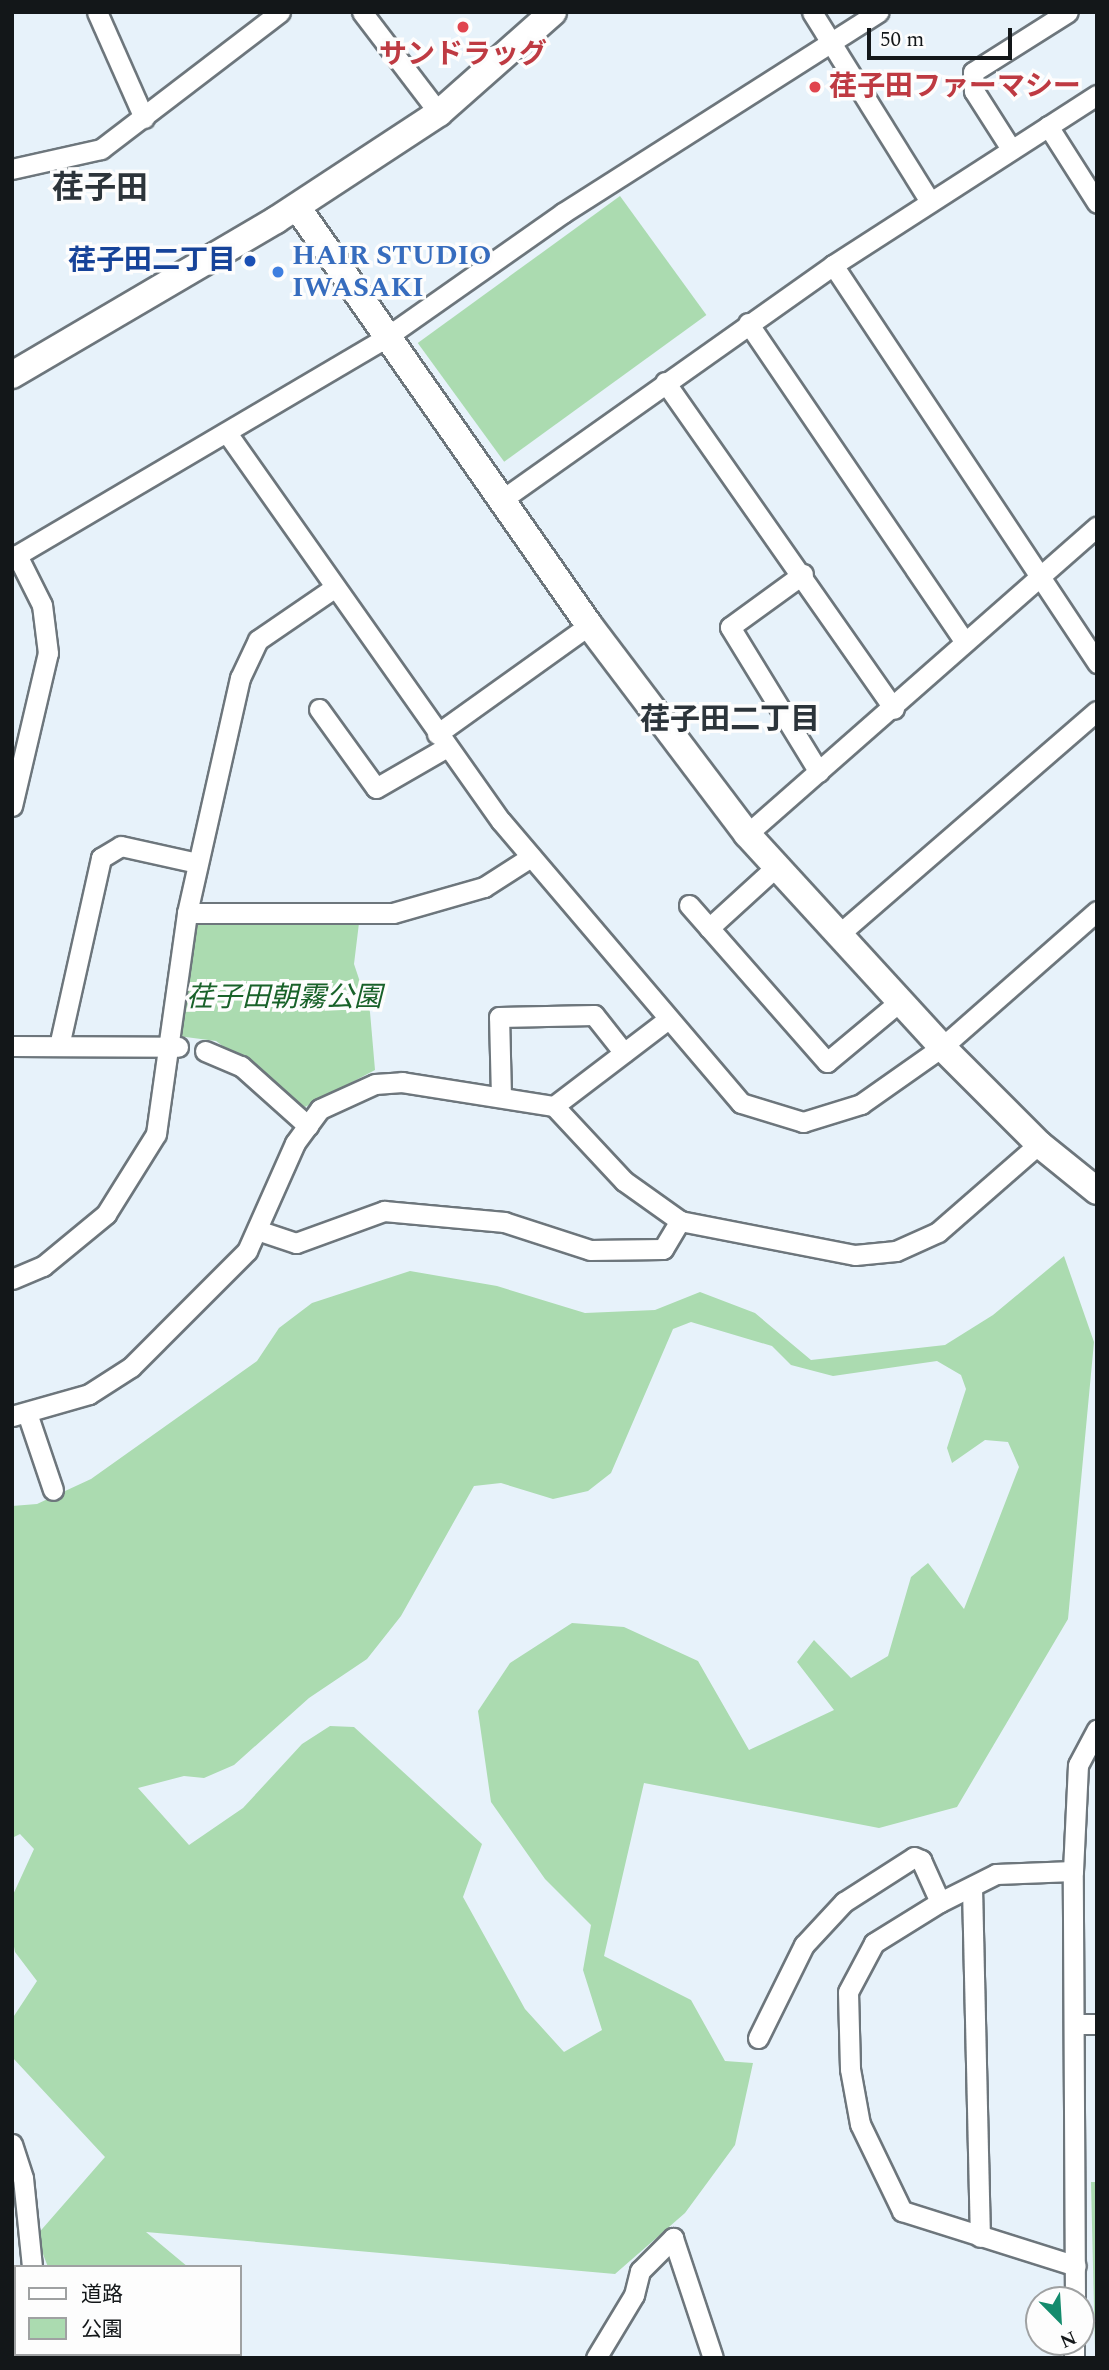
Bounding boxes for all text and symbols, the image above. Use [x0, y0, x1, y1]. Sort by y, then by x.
scale bar [871, 14, 1016, 58]
marker: サンドラッグ [455, 19, 471, 35]
text: 50 m [880, 24, 924, 56]
place label: サンドラッグ [379, 38, 547, 72]
place label: 荏子田ファーマシー [829, 70, 1081, 104]
marker: 荏子田ファーマシー [807, 79, 823, 95]
district label: 荏子田 [52, 170, 148, 208]
place label: HAIR STUDIO IWASAKI [292, 239, 491, 305]
place label: 荏子田二丁目 [68, 244, 236, 278]
marker: 荏子田二丁目 [242, 253, 258, 269]
marker: HAIR STUDIO IWASAKI [270, 264, 286, 280]
district label: 荏子田二丁目 [640, 702, 820, 738]
park label: 荏子田朝霧公園 [186, 981, 382, 1015]
legend [14, 2265, 242, 2356]
text: 道路 [81, 2279, 123, 2311]
north arrow [1025, 2286, 1095, 2356]
text: 公園 [81, 2314, 123, 2346]
text: N [1055, 2322, 1081, 2355]

